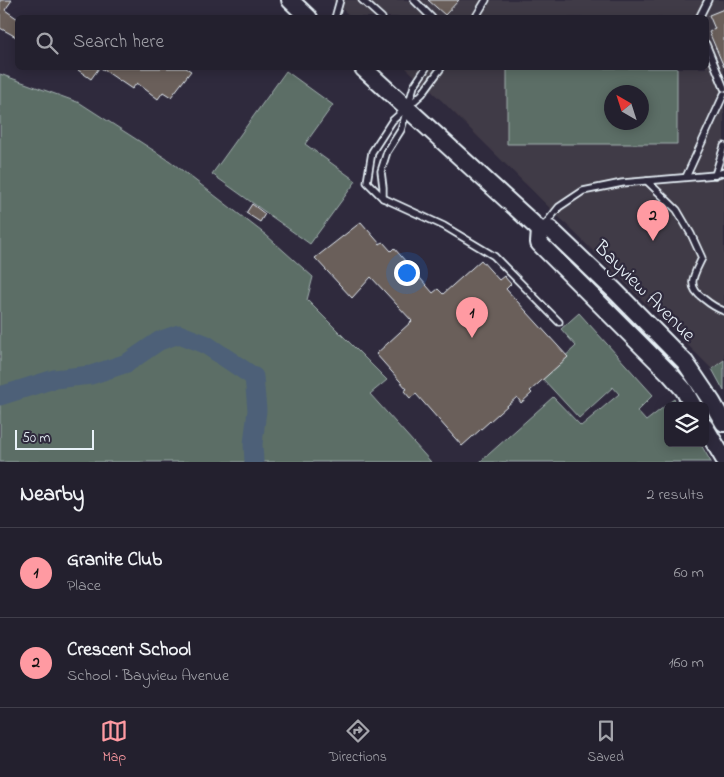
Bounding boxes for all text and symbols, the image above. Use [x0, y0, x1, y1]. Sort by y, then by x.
search box [15, 15, 709, 70]
icon: search [33, 29, 61, 57]
text: Search here [73, 29, 164, 56]
north arrow [604, 85, 649, 130]
pin: 2 [637, 200, 669, 241]
street label: Bayview Avenue [586, 234, 702, 350]
your location [394, 260, 420, 286]
pin: 1 [456, 297, 488, 338]
map controls [664, 402, 709, 447]
button: layers [664, 402, 709, 447]
scale bar [15, 427, 94, 450]
text: 50 m [22, 428, 50, 449]
text: Nearby [20, 480, 84, 510]
text: 2 results [646, 483, 704, 507]
text: Granite Club [67, 547, 162, 574]
text: 1 [33, 561, 39, 585]
text: 60 m [674, 561, 704, 585]
text: Place [67, 574, 101, 598]
text: Crescent School [67, 637, 191, 664]
text: 2 [32, 651, 40, 675]
text: 160 m [669, 651, 704, 675]
text: School · Bayview Avenue [67, 664, 229, 688]
tab: Map [100, 717, 128, 768]
tab: Directions [329, 717, 387, 768]
tab: Saved [587, 717, 624, 768]

